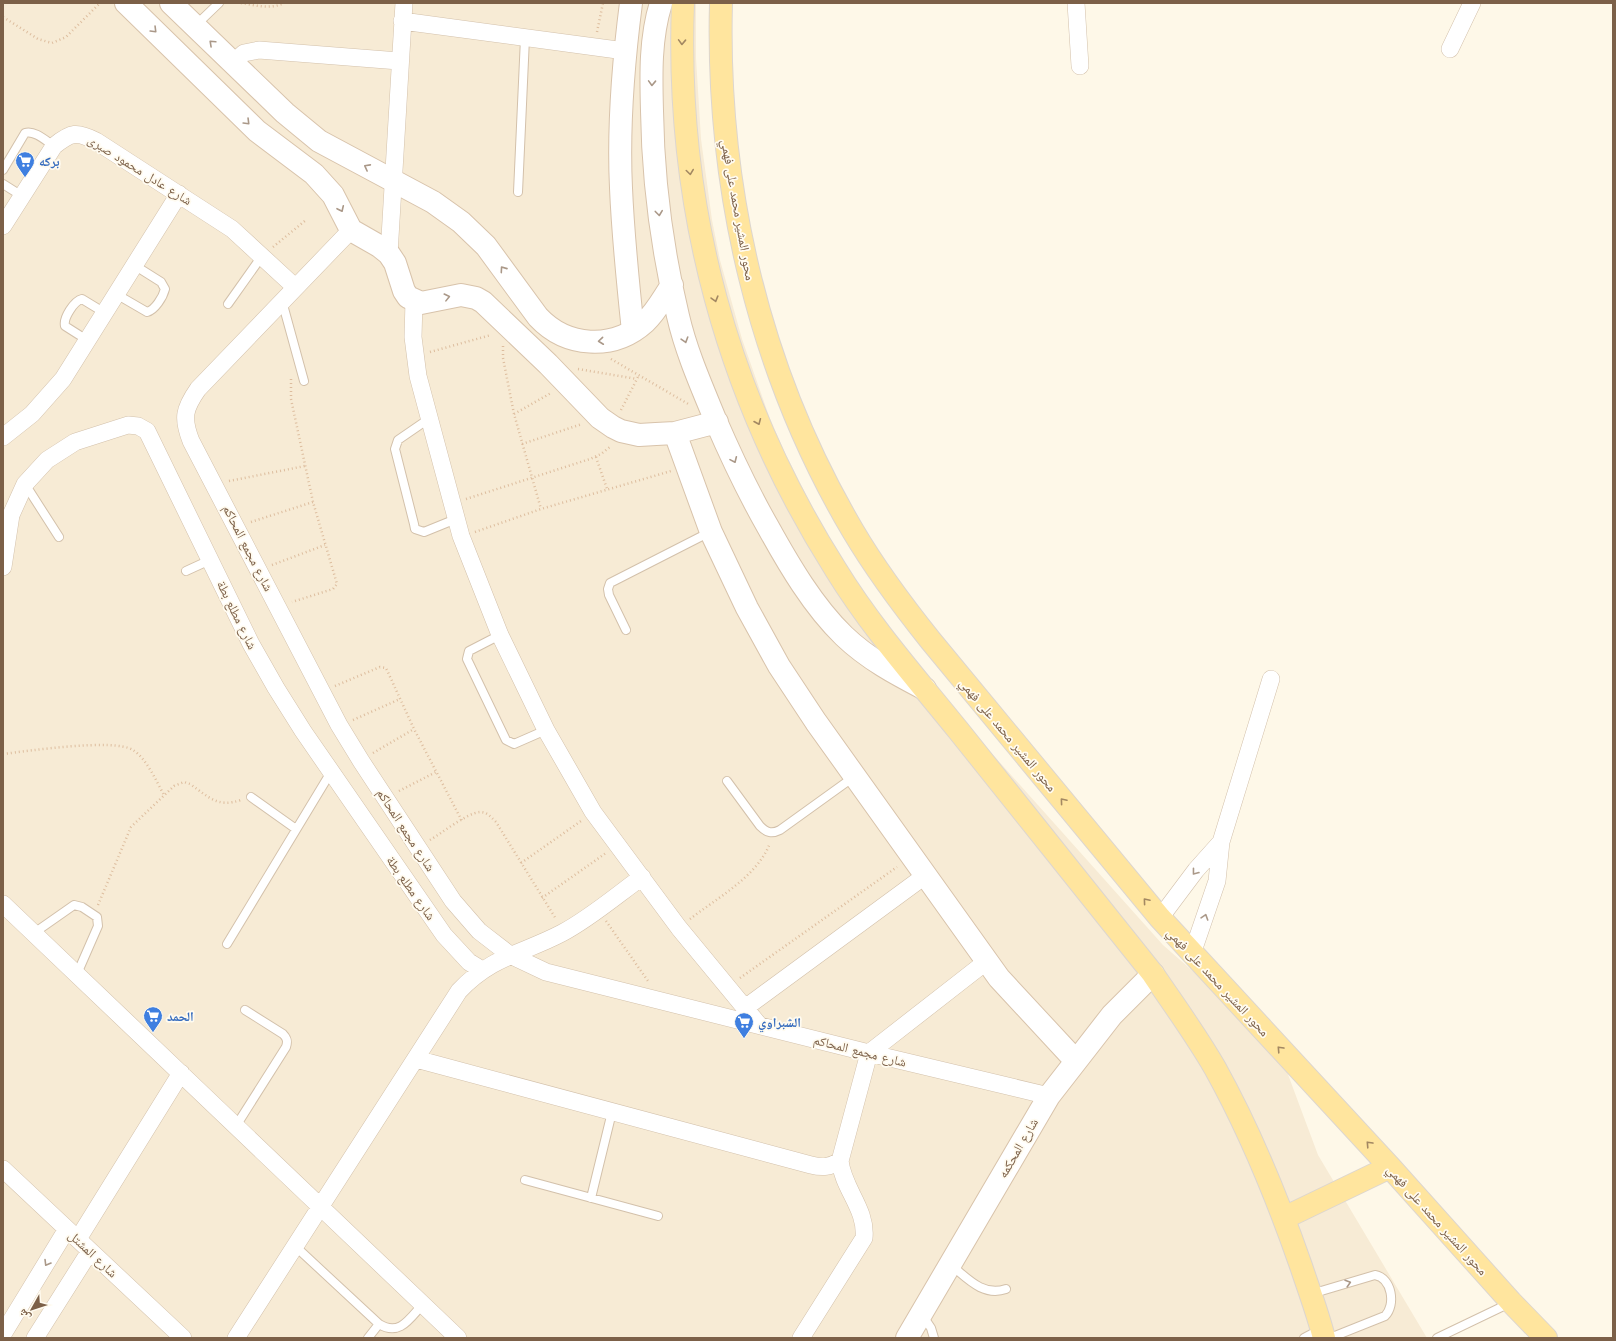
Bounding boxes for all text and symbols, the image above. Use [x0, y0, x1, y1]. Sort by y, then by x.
one-way arrow [149, 25, 157, 33]
one-way arrow [677, 39, 686, 45]
one-way arrow [209, 40, 217, 48]
one-way arrow [648, 80, 656, 86]
one-way arrow [242, 117, 250, 124]
street label: شارع عادل محمود صبرى [84, 132, 195, 210]
street label: محور المشير محمد على فهمي [715, 138, 758, 282]
supermarket icon: بركه [14, 150, 36, 178]
place label: بركه [39, 154, 60, 169]
one-way arrow [364, 165, 371, 172]
one-way arrow [685, 168, 694, 175]
one-way arrow [336, 205, 344, 212]
one-way arrow [654, 210, 663, 216]
one-way arrow [500, 266, 508, 273]
one-way arrow [444, 293, 451, 302]
one-way arrow [711, 296, 719, 302]
one-way arrow [598, 336, 604, 345]
one-way arrow [680, 336, 689, 343]
one-way arrow [753, 417, 761, 425]
one-way arrow [729, 456, 737, 464]
street label: شارع مجمع المحاكم [218, 502, 276, 595]
street label: شارع مطلع بطة [212, 578, 260, 653]
street label: محور المشير محمد على فهمي [954, 676, 1060, 797]
street label: شارع مجمع المحاكم [372, 786, 438, 875]
one-way arrow [1060, 798, 1067, 805]
street label: شارع مطلع بطة [382, 853, 439, 924]
one-way arrow [1193, 867, 1200, 874]
one-way arrow [1143, 898, 1150, 905]
one-way arrow [1200, 913, 1209, 920]
street label: محور المشير محمد على فهمي [1161, 925, 1272, 1042]
supermarket icon: الحمد [142, 1005, 164, 1033]
place label: الحمد [167, 1009, 194, 1024]
supermarket icon: الشبراوي [733, 1011, 755, 1039]
place label: الشبراوي [758, 1015, 801, 1033]
street label: شارع مجمع المحاكم [812, 1032, 908, 1072]
one-way arrow [1278, 1046, 1285, 1054]
street label: شارع المحكمه [995, 1116, 1043, 1181]
one-way arrow [1366, 1141, 1373, 1149]
street label: محور المشير محمد على فهمي [1381, 1162, 1490, 1280]
street label: شارع المشتل [64, 1228, 121, 1282]
one-way arrow [44, 1259, 51, 1266]
one-way arrow [1344, 1279, 1351, 1288]
north arrow [12, 1289, 52, 1329]
text: ش [16, 1305, 34, 1324]

